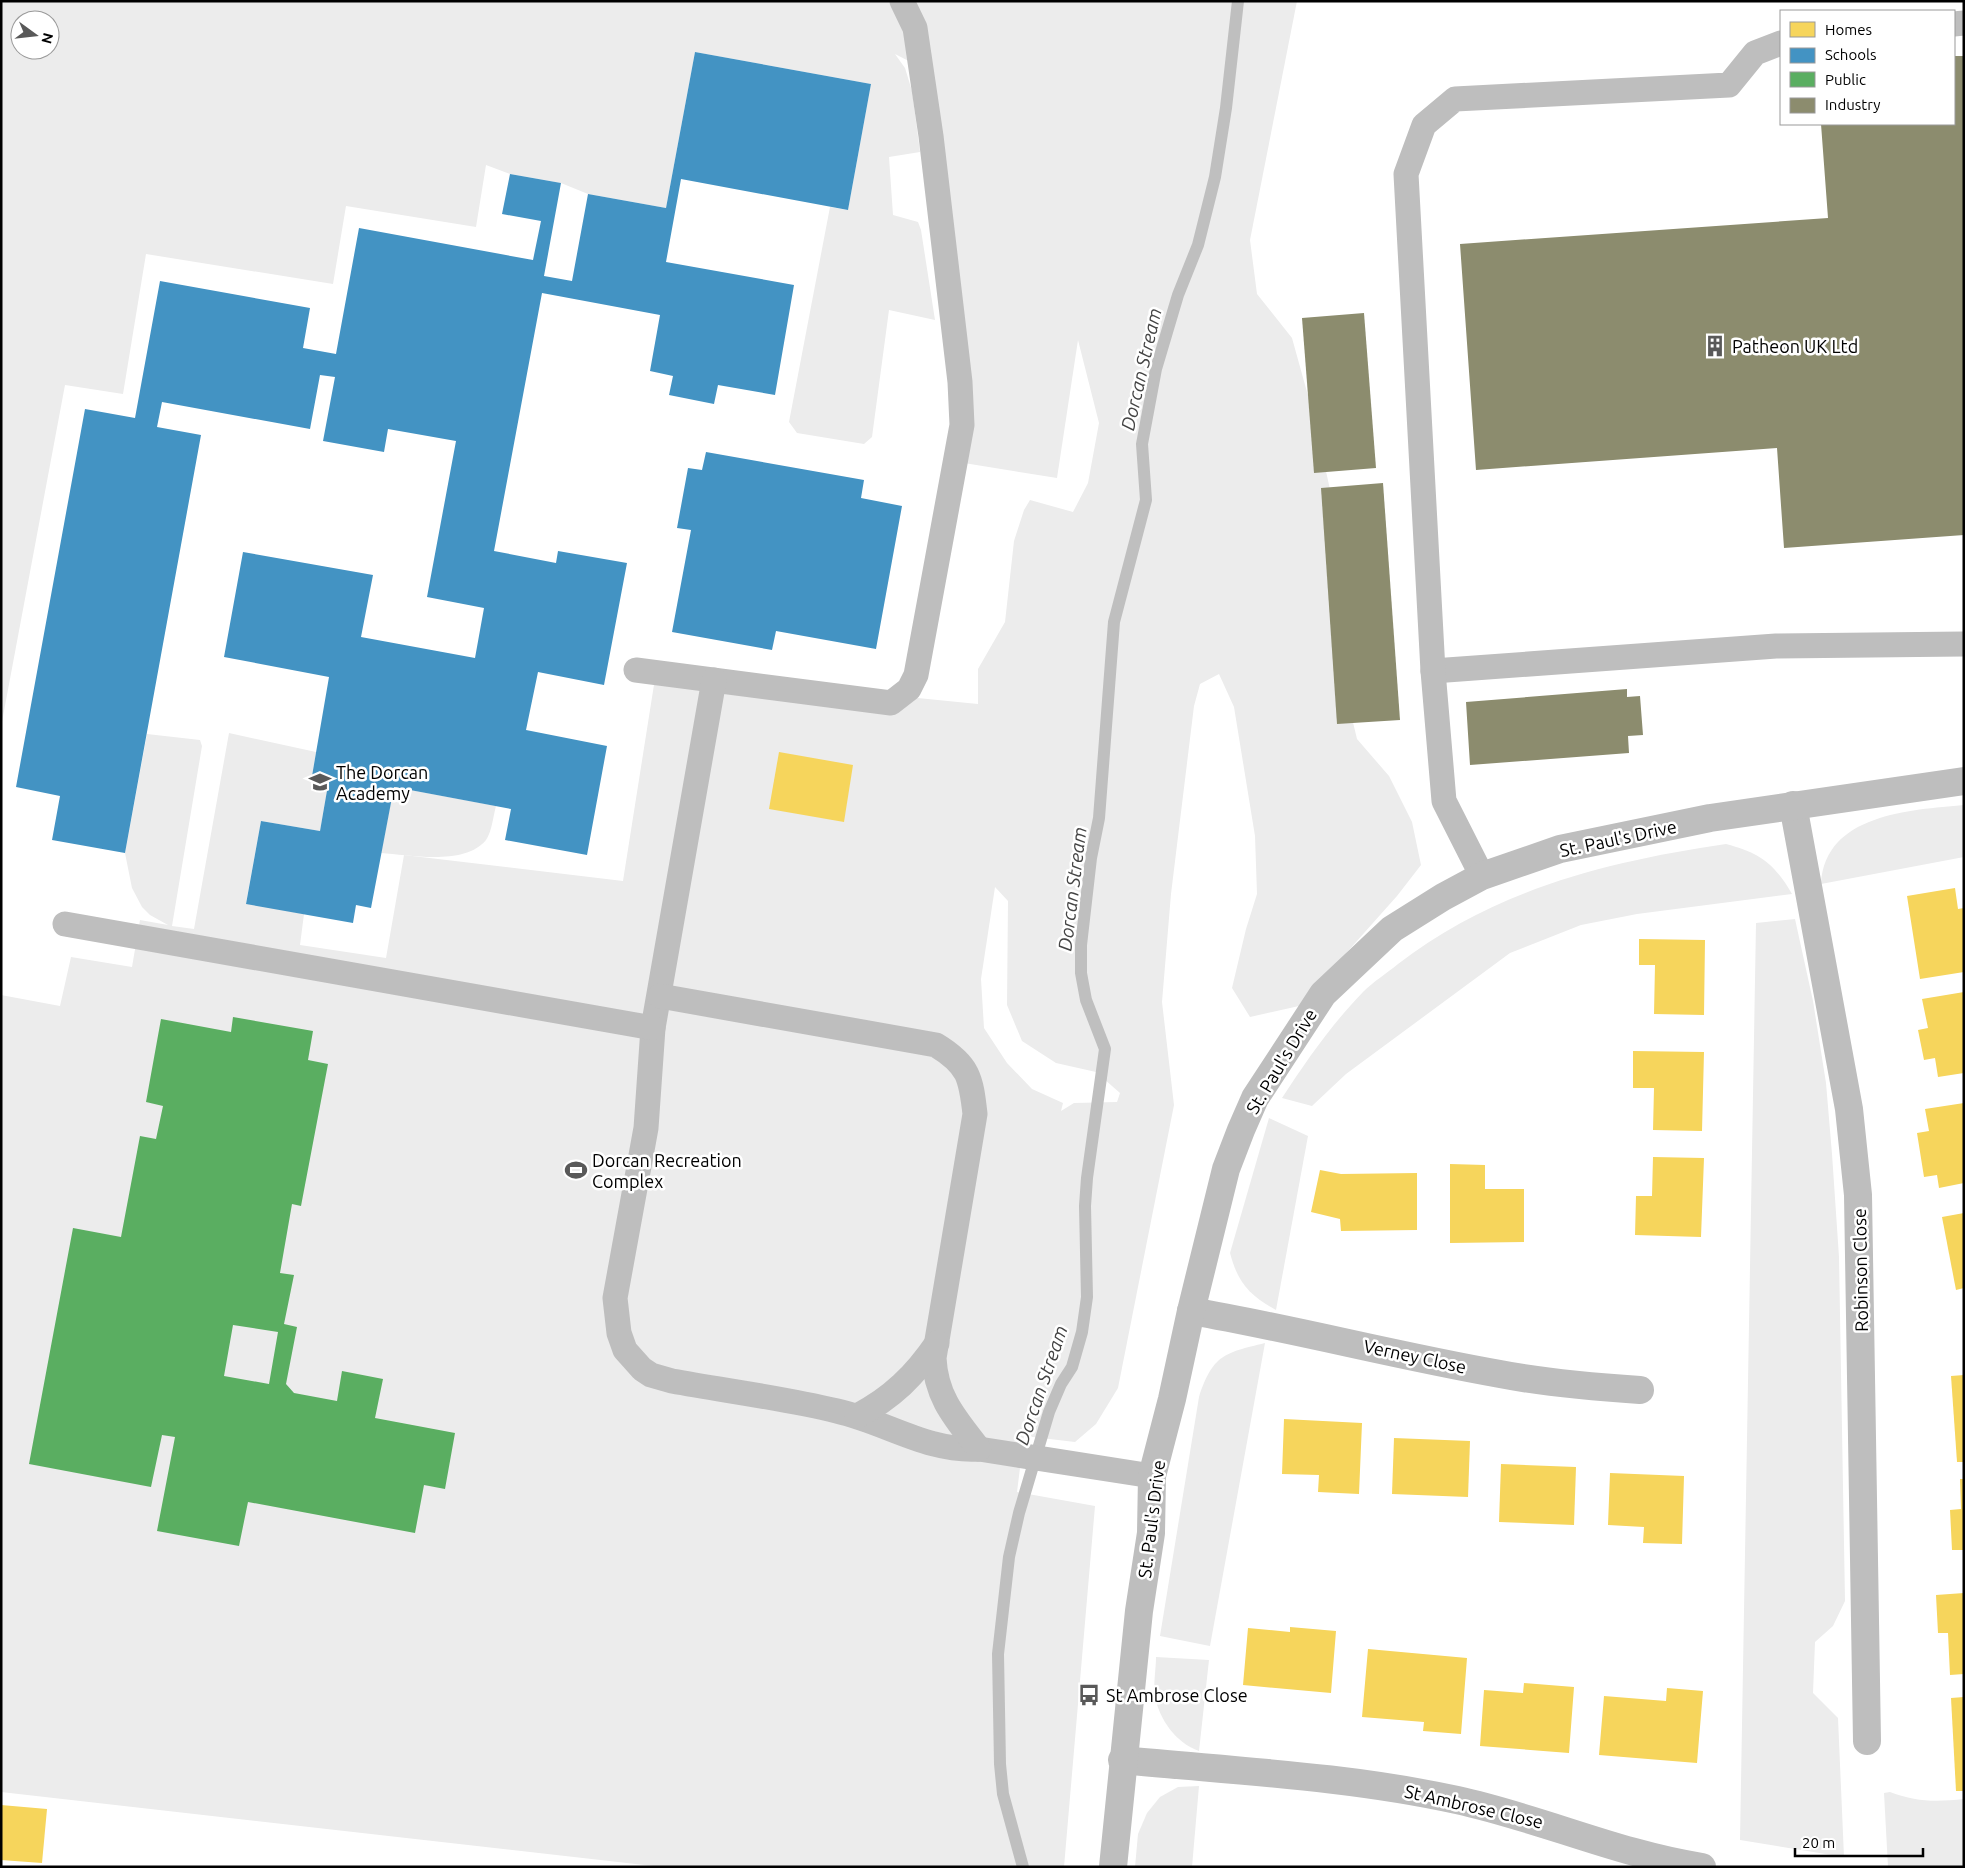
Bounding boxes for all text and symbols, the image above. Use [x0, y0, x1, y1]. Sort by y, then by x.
north arrow [10, 10, 60, 60]
legend [1780, 10, 1955, 125]
text: Homes [1825, 21, 1872, 38]
text: N [38, 31, 57, 45]
text: Schools [1825, 46, 1876, 63]
text: Public [1825, 71, 1866, 88]
text: Industry [1825, 96, 1880, 113]
water label: Dorcan Stream [1116, 306, 1166, 432]
building icon: Patheon UK Ltd [1702, 333, 1728, 359]
place label: Patheon UK Ltd [1732, 336, 1858, 356]
place label: The Dorcan Academy [336, 762, 428, 803]
school or university icon: The Dorcan Academy [307, 769, 333, 795]
street label: St. Paul's Drive [1558, 816, 1678, 860]
water label: Dorcan Stream [1053, 826, 1091, 952]
street label: St. Paul's Drive [1242, 1005, 1320, 1117]
place label: Dorcan Recreation Complex [592, 1150, 742, 1191]
sports icon: Dorcan Recreation Complex [563, 1157, 589, 1183]
street label: Robinson Close [1849, 1208, 1871, 1332]
water label: Dorcan Stream [1010, 1322, 1072, 1448]
street label: Verney Close [1362, 1335, 1468, 1377]
street label: St. Paul's Drive [1134, 1459, 1168, 1579]
bus stop icon: St Ambrose Close [1076, 1682, 1102, 1708]
place label: St Ambrose Close [1106, 1685, 1248, 1705]
street label: St Ambrose Close [1403, 1780, 1545, 1832]
scale bar [1795, 1826, 1922, 1858]
text: 20 m [1802, 1834, 1835, 1851]

